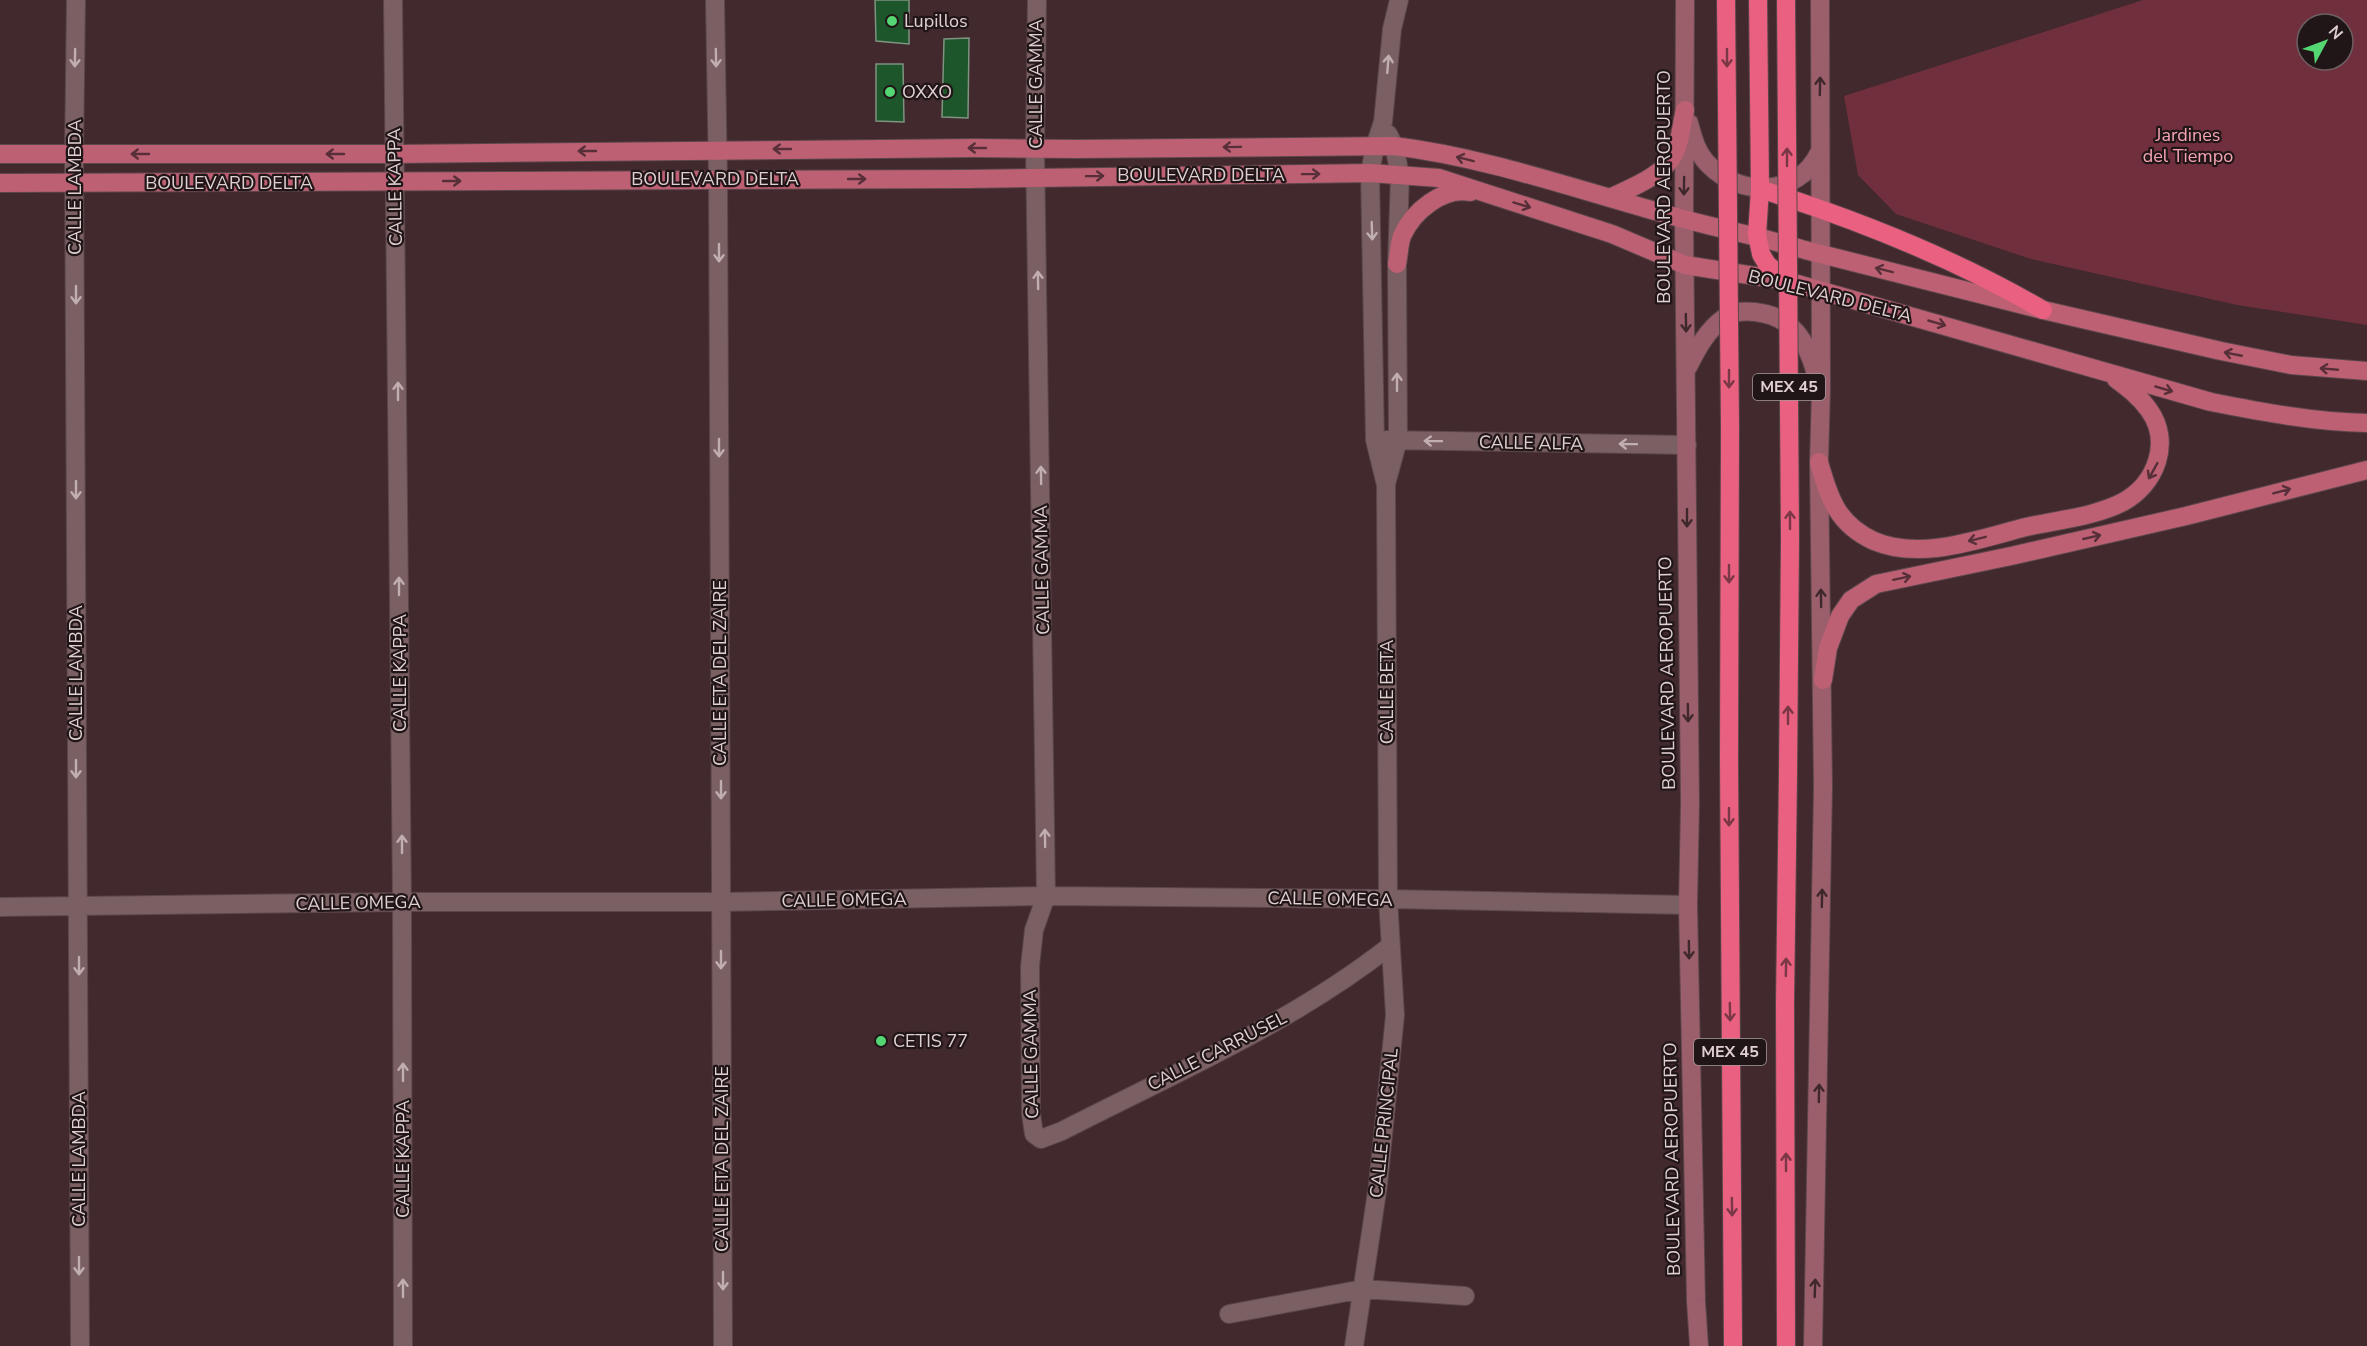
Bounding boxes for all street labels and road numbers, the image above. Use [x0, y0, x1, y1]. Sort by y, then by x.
street label: CALLE GAMMA [1024, 19, 1048, 149]
street label: BOULEVARD AEROPUERTO [1652, 70, 1676, 304]
street label: CALLE LAMBDA [63, 119, 87, 255]
street label: CALLE KAPPA [382, 128, 408, 246]
street label: BOULEVARD DELTA [1117, 163, 1285, 187]
street label: BOULEVARD DELTA [631, 167, 799, 191]
street label: BOULEVARD DELTA [145, 171, 313, 195]
street label: BOULEVARD DELTA [1746, 264, 1914, 328]
road number: MEX 45 [1753, 374, 1825, 400]
street label: CALLE ALFA [1479, 430, 1583, 456]
street label: CALLE GAMMA [1029, 505, 1055, 635]
street label: BOULEVARD AEROPUERTO [1653, 556, 1681, 790]
street label: CALLE ETA DEL ZAIRE [708, 580, 732, 766]
street label: CALLE LAMBDA [64, 605, 88, 741]
street label: CALLE KAPPA [388, 614, 412, 732]
street label: CALLE BETA [1375, 640, 1399, 744]
street label: CALLE OMEGA [1267, 886, 1393, 912]
street label: CALLE OMEGA [781, 887, 907, 913]
street label: CALLE OMEGA [295, 890, 421, 916]
street label: CALLE GAMMA [1018, 989, 1044, 1119]
street label: CALLE CARRUSEL [1143, 1005, 1291, 1096]
road number: MEX 45 [1694, 1039, 1766, 1065]
street label: BOULEVARD AEROPUERTO [1658, 1042, 1686, 1276]
street label: CALLE PRINCIPAL [1364, 1047, 1404, 1199]
street label: CALLE ETA DEL ZAIRE [710, 1066, 734, 1252]
street label: CALLE LAMBDA [67, 1091, 91, 1227]
street label: CALLE KAPPA [391, 1100, 415, 1218]

